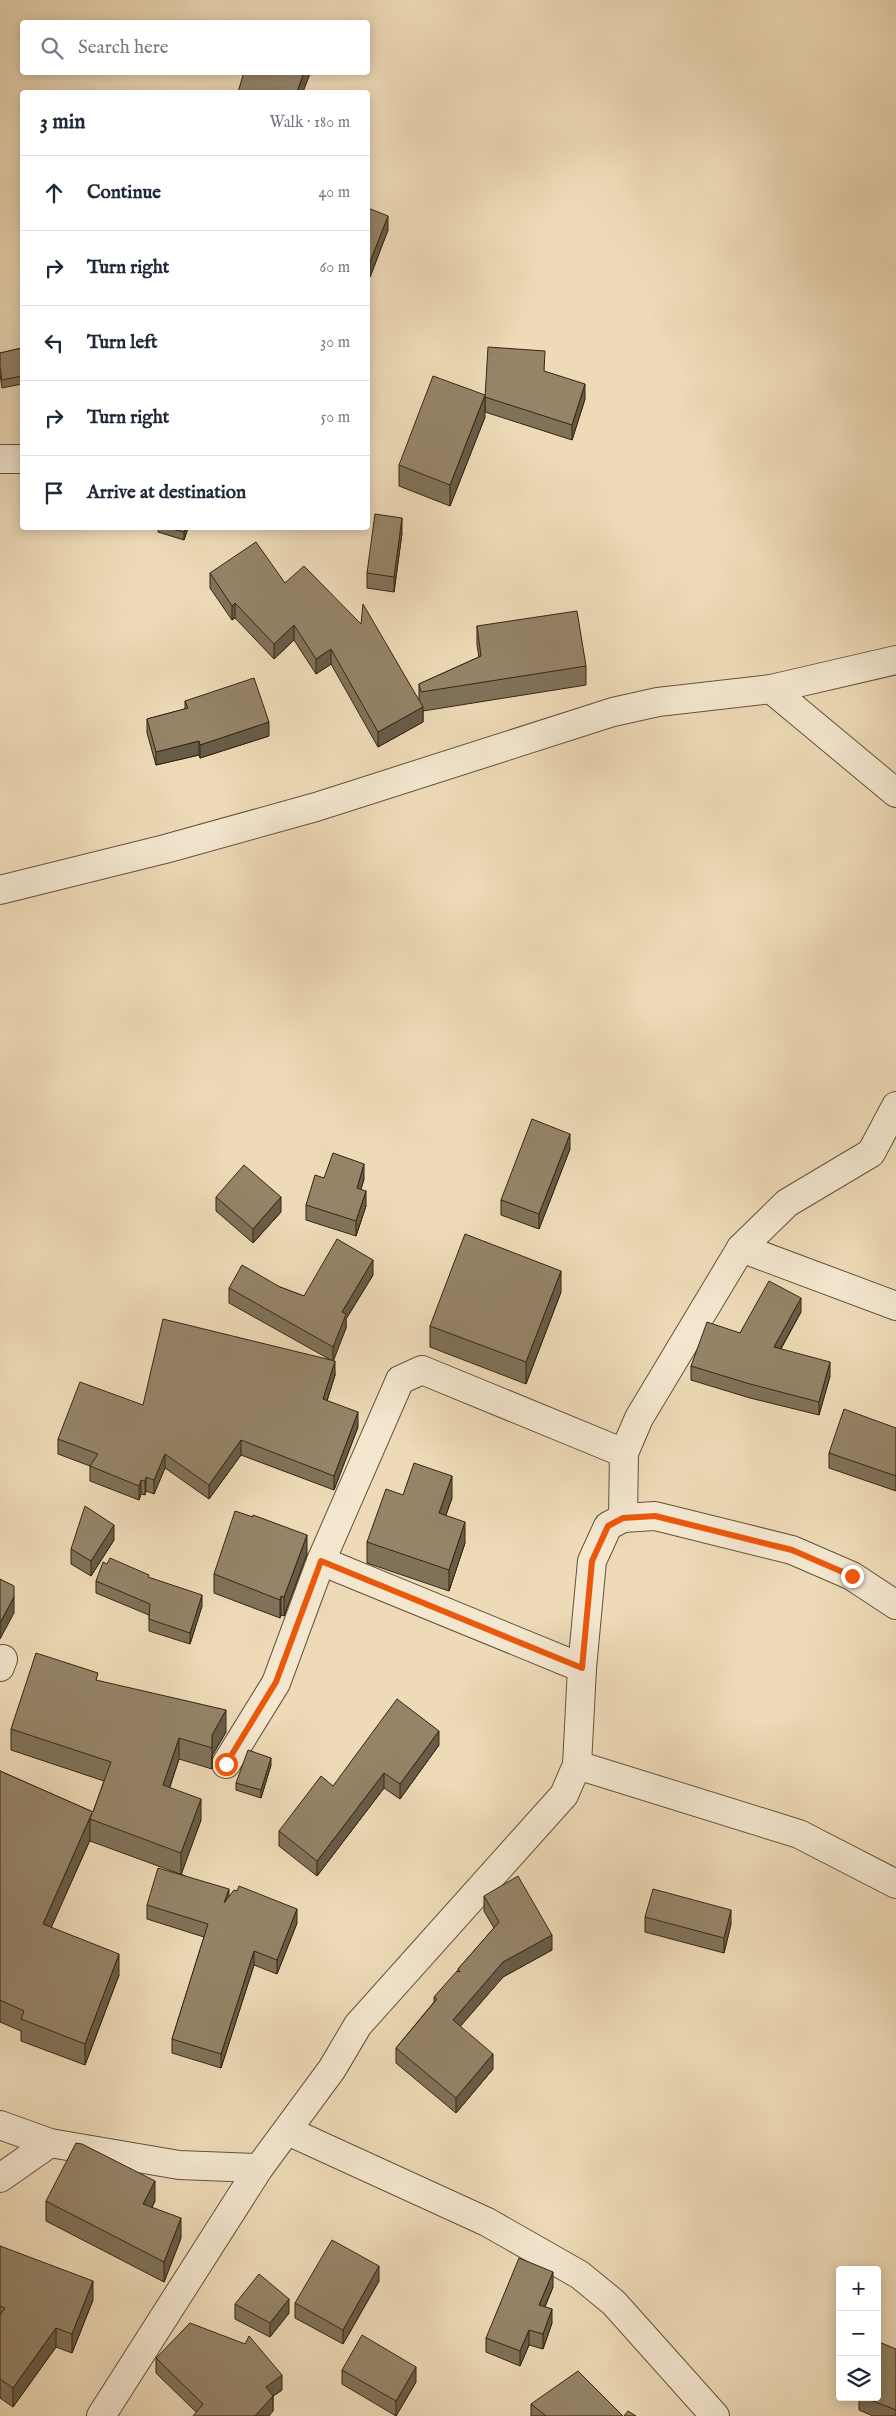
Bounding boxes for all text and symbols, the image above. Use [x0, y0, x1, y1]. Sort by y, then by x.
search box [20, 20, 370, 75]
icon: search [38, 34, 66, 62]
text: Search here [78, 36, 169, 60]
text: 3 min [40, 109, 85, 136]
text: Walk · 180 m [269, 113, 350, 133]
icon: ahead [40, 179, 68, 207]
text: Continue [87, 181, 161, 205]
text: 40 m [318, 183, 350, 203]
icon: right [40, 254, 68, 282]
text: Turn right [87, 256, 169, 280]
text: 60 m [320, 258, 350, 278]
icon: left [40, 329, 68, 357]
text: Turn left [87, 331, 158, 355]
text: 30 m [320, 333, 350, 353]
icon: right [40, 404, 68, 432]
text: Turn right [87, 406, 169, 430]
text: 50 m [321, 408, 350, 428]
icon: arrive [40, 479, 68, 507]
text: Arrive at destination [87, 481, 246, 505]
route end [841, 1565, 864, 1588]
route start [215, 1753, 238, 1776]
map controls [836, 2266, 881, 2401]
button: + [836, 2266, 881, 2311]
button: − [836, 2311, 881, 2356]
button: layers [836, 2356, 881, 2401]

